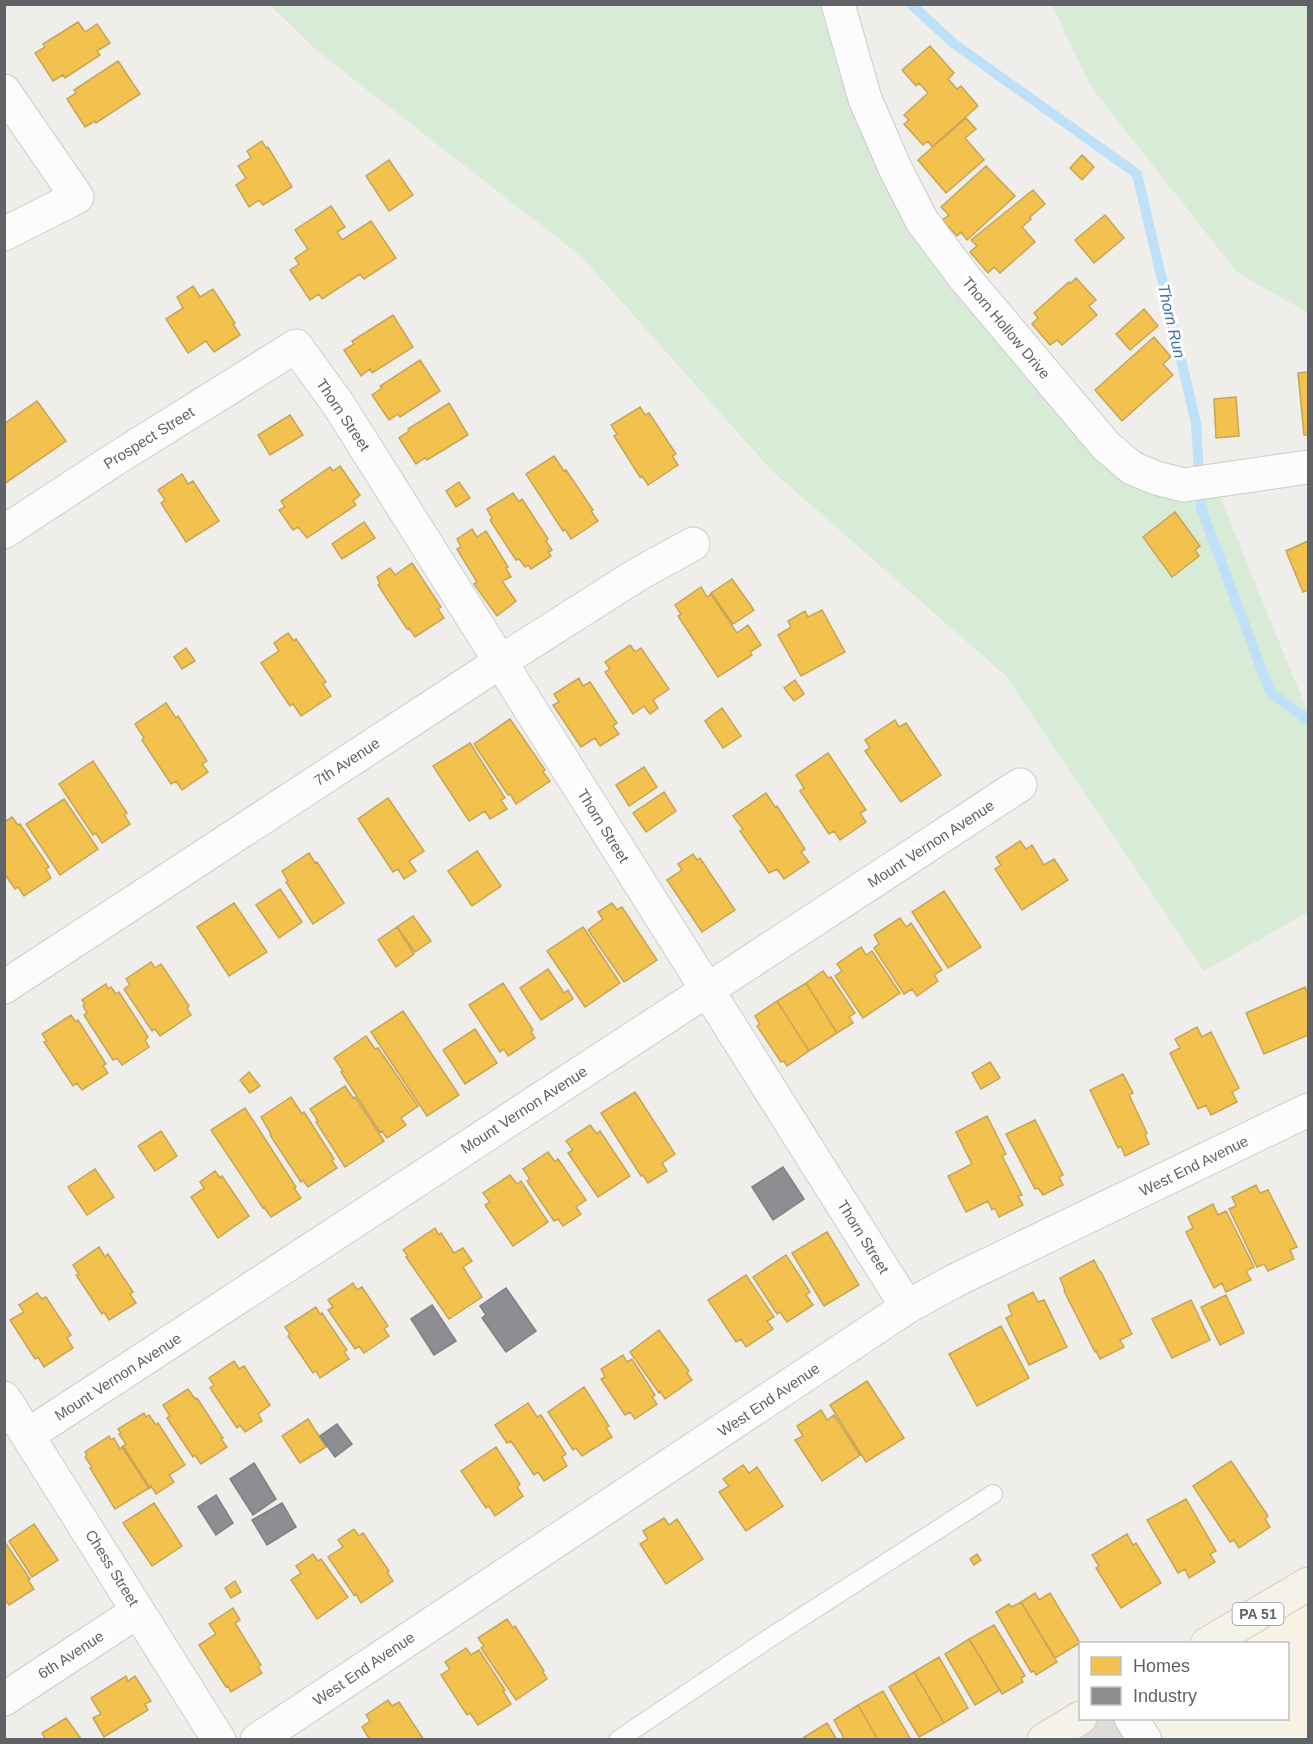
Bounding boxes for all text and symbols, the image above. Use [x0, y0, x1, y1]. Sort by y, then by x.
street label: Thorn Hollow Drive [959, 273, 1054, 382]
water label: Thorn Run [1155, 282, 1188, 360]
street label: Thorn Street [313, 375, 374, 455]
street label: Prospect Street [100, 403, 198, 472]
street label: 7th Avenue [311, 734, 383, 789]
street label: Thorn Street [574, 786, 633, 866]
street label: Mount Vernon Avenue [864, 796, 997, 891]
street label: Mount Vernon Avenue [457, 1062, 590, 1157]
street label: West End Avenue [1137, 1132, 1251, 1199]
street label: Thorn Street [834, 1197, 893, 1277]
street label: Mount Vernon Avenue [51, 1329, 184, 1424]
street label: West End Avenue [715, 1359, 823, 1440]
street label: Chess Street [82, 1526, 143, 1610]
road number: PA 51 [1232, 1603, 1284, 1625]
street label: 6th Avenue [35, 1627, 107, 1682]
street label: West End Avenue [310, 1628, 418, 1709]
legend [1079, 1642, 1289, 1720]
text: Homes [1133, 1656, 1190, 1676]
text: Industry [1133, 1686, 1197, 1706]

